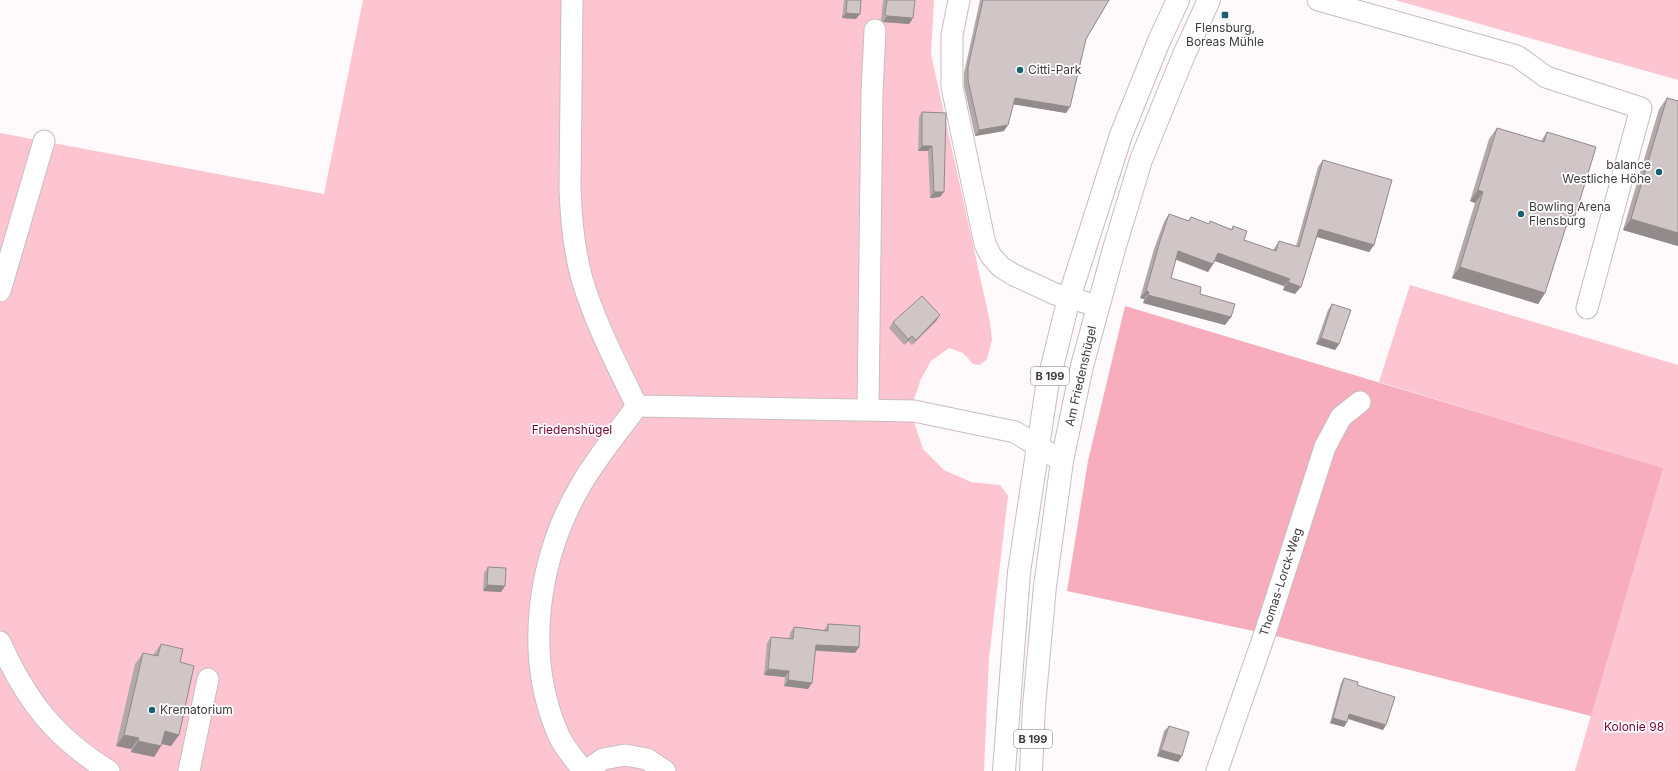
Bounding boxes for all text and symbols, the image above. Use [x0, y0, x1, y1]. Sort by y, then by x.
marker: Flensburg, Boreas Mühle [1220, 10, 1230, 20]
place label: Flensburg, Boreas Mühle [1186, 20, 1264, 49]
place label: Citti-Park [1028, 62, 1082, 77]
marker: Citti-Park [1015, 65, 1025, 75]
place label: balance Westliche Höhe [1562, 157, 1651, 186]
marker: balance Westliche Höhe [1654, 167, 1664, 177]
place label: Bowling Arena Flensburg [1529, 199, 1611, 228]
marker: Bowling Arena Flensburg [1516, 209, 1526, 219]
street label: Am Friedenshügel [1062, 324, 1099, 428]
road number: B 199 [1031, 367, 1069, 385]
park label: Friedenshügel [532, 422, 612, 437]
street label: Thomas-Lorck-Weg [1256, 526, 1305, 638]
place label: Krematorium [160, 702, 233, 717]
marker: Krematorium [147, 705, 157, 715]
park label: Kolonie 98 [1604, 719, 1664, 734]
road number: B 199 [1014, 730, 1052, 748]

